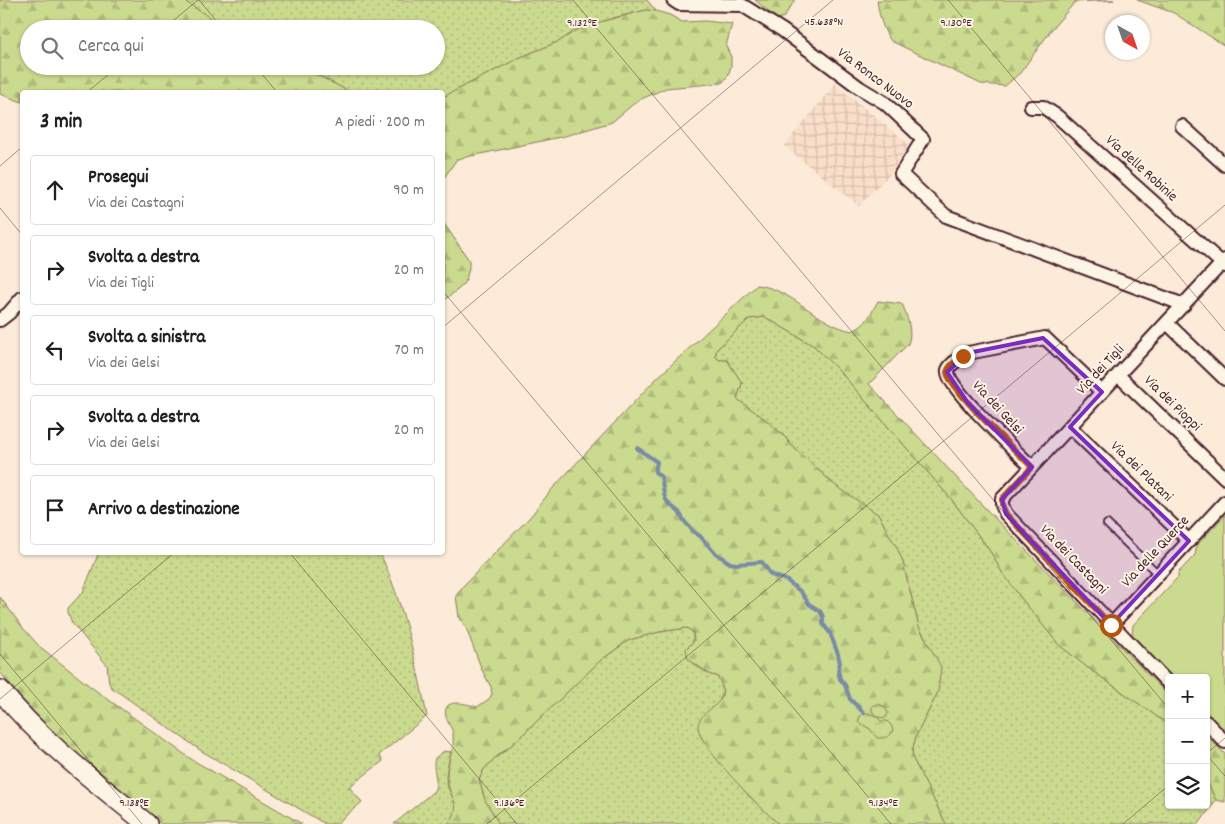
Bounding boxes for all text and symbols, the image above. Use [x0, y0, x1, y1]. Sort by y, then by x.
text: 45.638°N [805, 14, 843, 31]
text: 9.132°E [567, 15, 598, 32]
text: 9.130°E [940, 15, 972, 32]
north arrow [1105, 15, 1150, 60]
search box [20, 20, 445, 75]
icon: search [38, 34, 66, 62]
text: Cerca qui [78, 34, 144, 61]
street label: Via Ronco Nuovo [832, 43, 918, 115]
text: 3 min [40, 108, 82, 138]
text: A piedi · 200 m [335, 111, 425, 134]
street label: Via delle Robinie [1100, 130, 1182, 208]
text: Prosegui [88, 165, 148, 192]
icon: ahead [41, 176, 69, 204]
text: 90 m [393, 179, 424, 202]
text: Via dei Castagni [88, 192, 184, 215]
text: Svolta a destra [88, 245, 199, 272]
icon: right [41, 256, 69, 284]
text: 20 m [394, 259, 424, 282]
text: Via dei Tigli [88, 272, 154, 295]
text: Svolta a sinistra [88, 325, 206, 352]
icon: left [41, 336, 69, 364]
text: 70 m [394, 339, 424, 362]
street label: Via dei Tigli [1072, 340, 1130, 400]
route end [952, 345, 975, 368]
text: Via dei Gelsi [88, 352, 160, 375]
street label: Via dei Pioppi [1138, 371, 1206, 437]
street label: Via dei Gelsi [966, 376, 1028, 440]
text: Svolta a destra [88, 405, 199, 432]
icon: right [41, 416, 69, 444]
text: 20 m [394, 419, 424, 442]
text: Via dei Gelsi [88, 432, 160, 455]
street label: Via dei Platani [1105, 436, 1178, 508]
icon: arrive [41, 496, 69, 524]
text: Arrivo a destinazione [88, 497, 240, 524]
street label: Via delle Querce [1117, 511, 1195, 593]
street label: Via dei Castagni [1034, 520, 1112, 600]
route start [1100, 614, 1123, 637]
map controls [1165, 674, 1210, 809]
button: + [1165, 674, 1210, 719]
button: − [1165, 719, 1210, 764]
button: layers [1165, 764, 1210, 809]
text: 9.138°E [119, 795, 149, 812]
text: 9.136°E [494, 795, 525, 812]
text: 9.134°E [868, 795, 898, 812]

